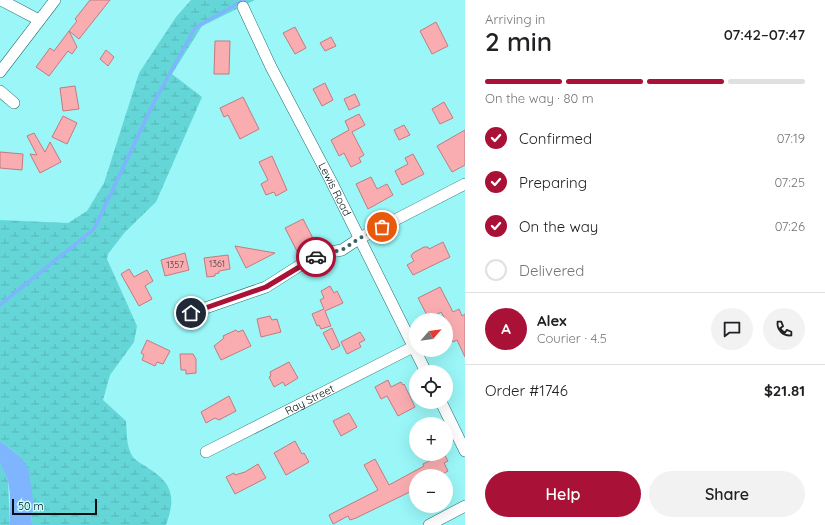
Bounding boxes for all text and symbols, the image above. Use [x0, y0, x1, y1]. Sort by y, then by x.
text: Arriving in [485, 11, 545, 27]
text: 2 min [485, 25, 552, 58]
text: 07:42–07:47 [724, 25, 805, 44]
text: On the way · 80 m [485, 90, 594, 106]
icon: check [485, 127, 507, 149]
text: Confirmed [519, 129, 592, 148]
text: 07:19 [777, 130, 805, 146]
street label: Lewis Road [315, 160, 354, 218]
icon: check [485, 171, 507, 193]
text: Preparing [519, 173, 587, 192]
text: 07:25 [775, 174, 805, 190]
pin [365, 210, 399, 244]
icon: check [485, 215, 507, 237]
icon: bag [371, 216, 393, 238]
text: On the way [519, 217, 598, 236]
text: 07:26 [775, 218, 805, 234]
courier [296, 237, 336, 277]
icon: car [305, 246, 327, 268]
house number: 1361 [209, 258, 225, 269]
house number: 1357 [166, 259, 184, 270]
text: Delivered [519, 261, 584, 280]
pin [174, 296, 208, 330]
icon: home [180, 302, 202, 324]
button: chat [711, 308, 753, 350]
button: phone [763, 308, 805, 350]
text: Alex [537, 311, 567, 330]
north arrow [409, 313, 453, 357]
map controls [409, 313, 453, 513]
text: A [501, 319, 511, 338]
text: Courier · 4.5 [537, 330, 607, 346]
button: locate [409, 365, 453, 409]
street label: Ray Street [282, 381, 337, 418]
text: Order #1746 [485, 381, 568, 400]
text: $21.81 [764, 381, 805, 400]
button: + [409, 417, 453, 461]
button: − [409, 469, 453, 513]
button: Help [485, 471, 641, 517]
button: Share [649, 471, 805, 517]
scale bar [12, 497, 97, 516]
text: 50 m [18, 499, 44, 513]

